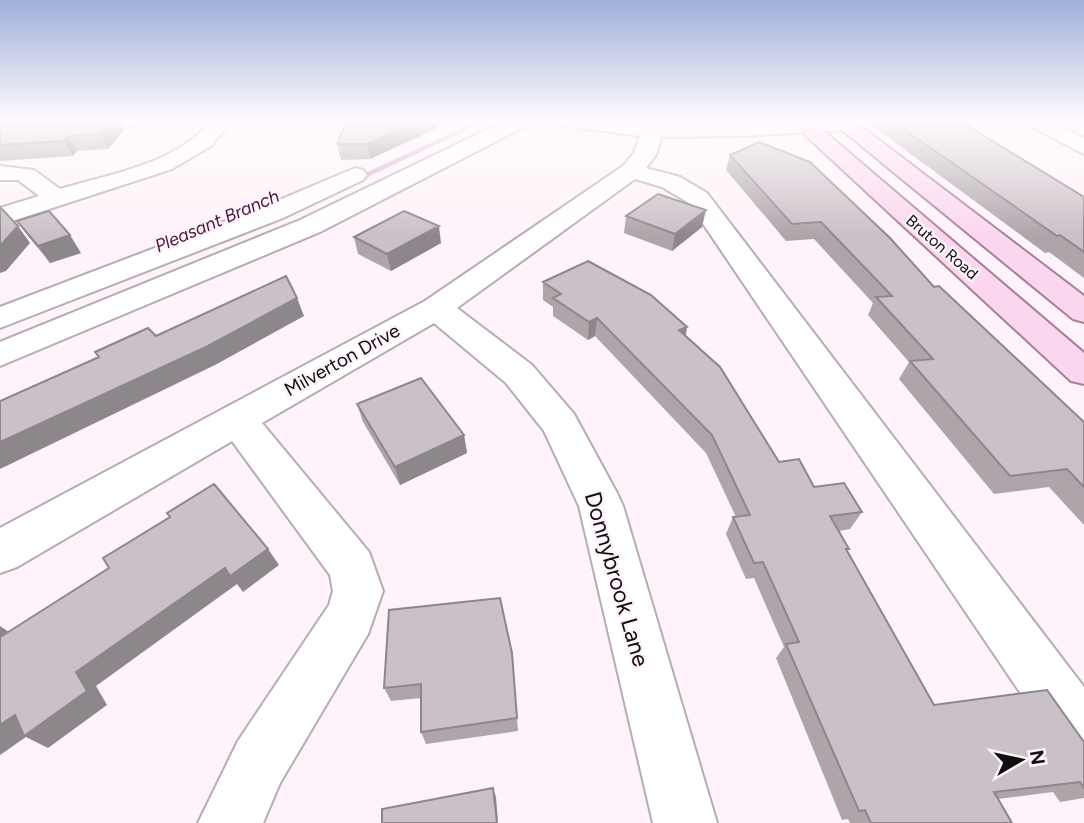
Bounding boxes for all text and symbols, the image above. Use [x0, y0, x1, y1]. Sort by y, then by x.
water label: Pleasant Branch [152, 185, 282, 257]
street label: Bruton Road [902, 211, 982, 283]
street label: Milverton Drive [280, 319, 404, 401]
street label: Donnybrook Lane [579, 488, 655, 670]
north arrow [986, 725, 1056, 795]
text: N [1025, 748, 1050, 766]

